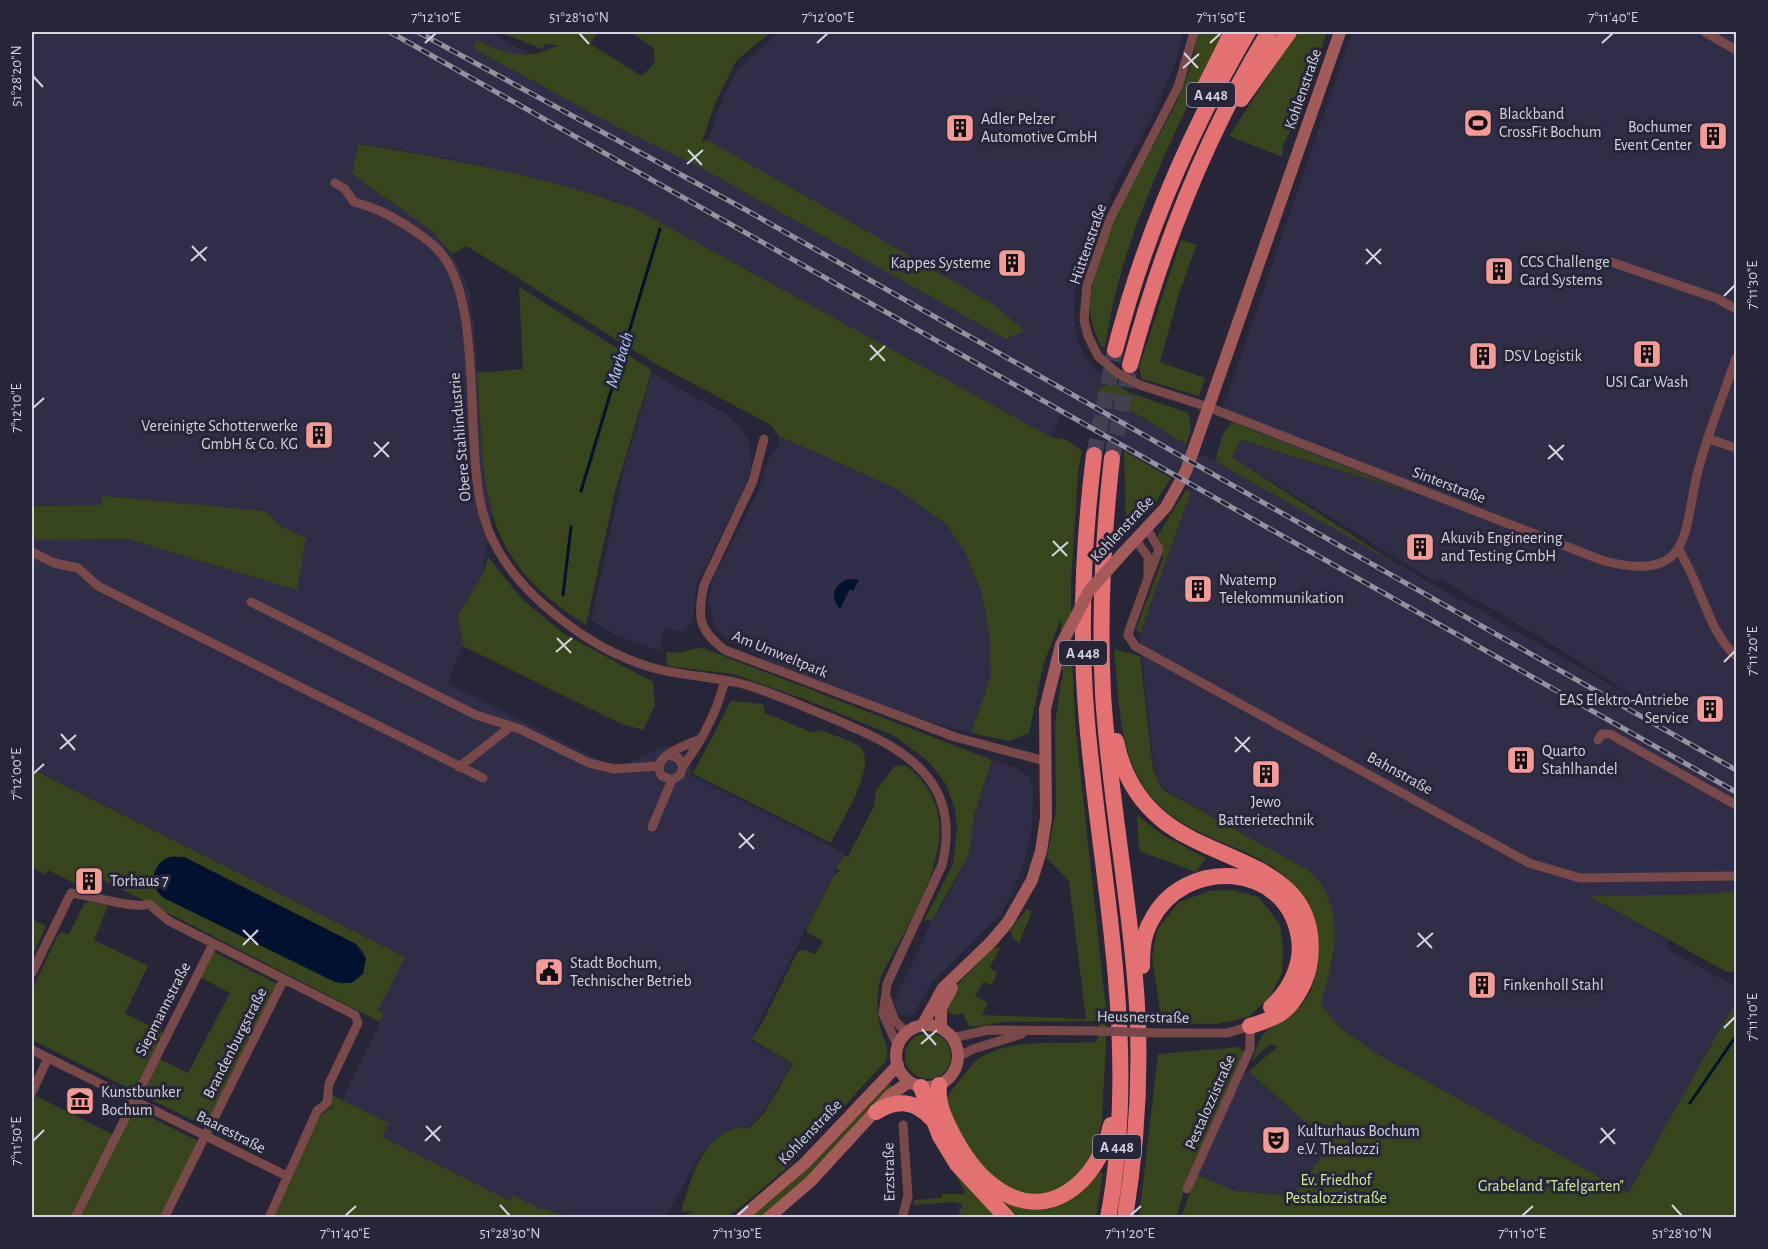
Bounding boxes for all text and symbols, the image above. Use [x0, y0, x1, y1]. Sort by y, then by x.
text: 7°12'10"E [411, 10, 461, 25]
text: 51°28'10"N [549, 10, 609, 25]
text: 7°12'00"E [802, 10, 854, 25]
text: 7°11'50"E [1196, 10, 1246, 25]
text: 7°11'40"E [1588, 10, 1638, 25]
text: 51°28'20"N [9, 45, 24, 107]
street label: Kohlenstraße [1282, 47, 1324, 131]
road number: A 448 [1187, 83, 1235, 107]
place label: Blackband CrossFit Bochum [1499, 106, 1601, 140]
sports icon: Blackband CrossFit Bochum [1462, 107, 1494, 139]
place label: Adler Pelzer Automotive GmbH [981, 111, 1098, 145]
building icon: Adler Pelzer Automotive GmbH [944, 112, 976, 144]
place label: Bochumer Event Center [1614, 119, 1693, 153]
building icon: Bochumer Event Center [1697, 120, 1729, 152]
street label: Hüttenstraße [1067, 202, 1109, 286]
building icon: Kappes Systeme [996, 247, 1028, 279]
place label: CCS Challenge Card Systems [1520, 254, 1610, 289]
place label: Kappes Systeme [890, 255, 991, 272]
building icon: CCS Challenge Card Systems [1483, 255, 1515, 287]
text: 7°11'30"E [1745, 261, 1760, 310]
water label: Marbach [603, 330, 637, 390]
building icon: USI Car Wash [1631, 338, 1663, 370]
building icon: DSV Logistik [1467, 340, 1499, 372]
place label: DSV Logistik [1504, 348, 1582, 364]
street label: Obere Stahlindustrie [446, 372, 474, 502]
place label: USI Car Wash [1606, 374, 1688, 390]
text: 7°12'10"E [9, 383, 24, 433]
place label: Vereinigte Schotterwerke GmbH & Co. KG [141, 418, 298, 452]
building icon: Vereinigte Schotterwerke GmbH & Co. KG [303, 419, 335, 451]
street label: Sinterstraße [1410, 464, 1488, 506]
street label: Kohlenstraße [1088, 493, 1156, 565]
place label: Akuvib Engineering and Testing GmbH [1441, 530, 1563, 564]
building icon: Akuvib Engineering and Testing GmbH [1404, 531, 1436, 563]
place label: Nvatemp Telekommunikation [1219, 572, 1344, 606]
building icon: Nvatemp Telekommunikation [1182, 573, 1214, 605]
text: 7°11'20"E [1745, 626, 1760, 676]
street label: Am Umweltpark [730, 628, 831, 681]
road number: A 448 [1059, 641, 1107, 665]
place label: EAS Elektro-Antriebe Service [1559, 692, 1689, 726]
building icon: EAS Elektro-Antriebe Service [1694, 693, 1726, 725]
place label: Quarto Stahlhandel [1542, 743, 1618, 777]
building icon: Quarto Stahlhandel [1505, 744, 1537, 776]
text: 7°12'00"E [9, 748, 24, 800]
street label: Bahnstraße [1365, 749, 1435, 797]
building icon: Jewo Batterietechnik [1250, 758, 1282, 790]
place label: Jewo Batterietechnik [1218, 794, 1315, 828]
building icon: Torhaus 7 [73, 865, 105, 897]
place label: Torhaus 7 [110, 873, 169, 889]
place label: Stadt Bochum, Technischer Betrieb [570, 955, 692, 989]
public building icon: Stadt Bochum, Technischer Betrieb [533, 956, 565, 988]
street label: Siepmannstraße [133, 960, 193, 1058]
building icon: Finkenholl Stahl [1466, 969, 1498, 1001]
place label: Finkenholl Stahl [1503, 977, 1604, 993]
street label: Brandenburgstraße [200, 985, 270, 1101]
text: 7°11'10"E [1745, 993, 1760, 1041]
street label: Heusnerstraße [1097, 1008, 1189, 1026]
street label: Pestalozzistraße [1182, 1052, 1238, 1152]
place label: Kunstbunker Bochum [101, 1084, 182, 1118]
museum icon: Kunstbunker Bochum [64, 1085, 96, 1117]
street label: Kohlenstraße [775, 1096, 845, 1168]
street label: Baarestraße [194, 1108, 268, 1156]
text: 7°11'50"E [9, 1116, 24, 1166]
place label: Kulturhaus Bochum e.V. Thealozzi [1297, 1123, 1420, 1157]
theatre icon: Kulturhaus Bochum e.V. Thealozzi [1260, 1124, 1292, 1156]
road number: A 448 [1093, 1135, 1141, 1159]
street label: Erzstraße [880, 1142, 898, 1202]
park label: Ev. Friedhof Pestalozzistraße [1285, 1172, 1387, 1206]
park label: Grabeland "Tafelgarten" [1478, 1178, 1624, 1194]
text: 7°11'40"E [320, 1226, 370, 1241]
text: 51°28'30"N [480, 1226, 540, 1241]
text: 7°11'30"E [713, 1226, 762, 1241]
text: 7°11'20"E [1105, 1226, 1155, 1241]
text: 7°11'10"E [1498, 1226, 1546, 1241]
text: 51°28'10"N [1652, 1226, 1712, 1241]

